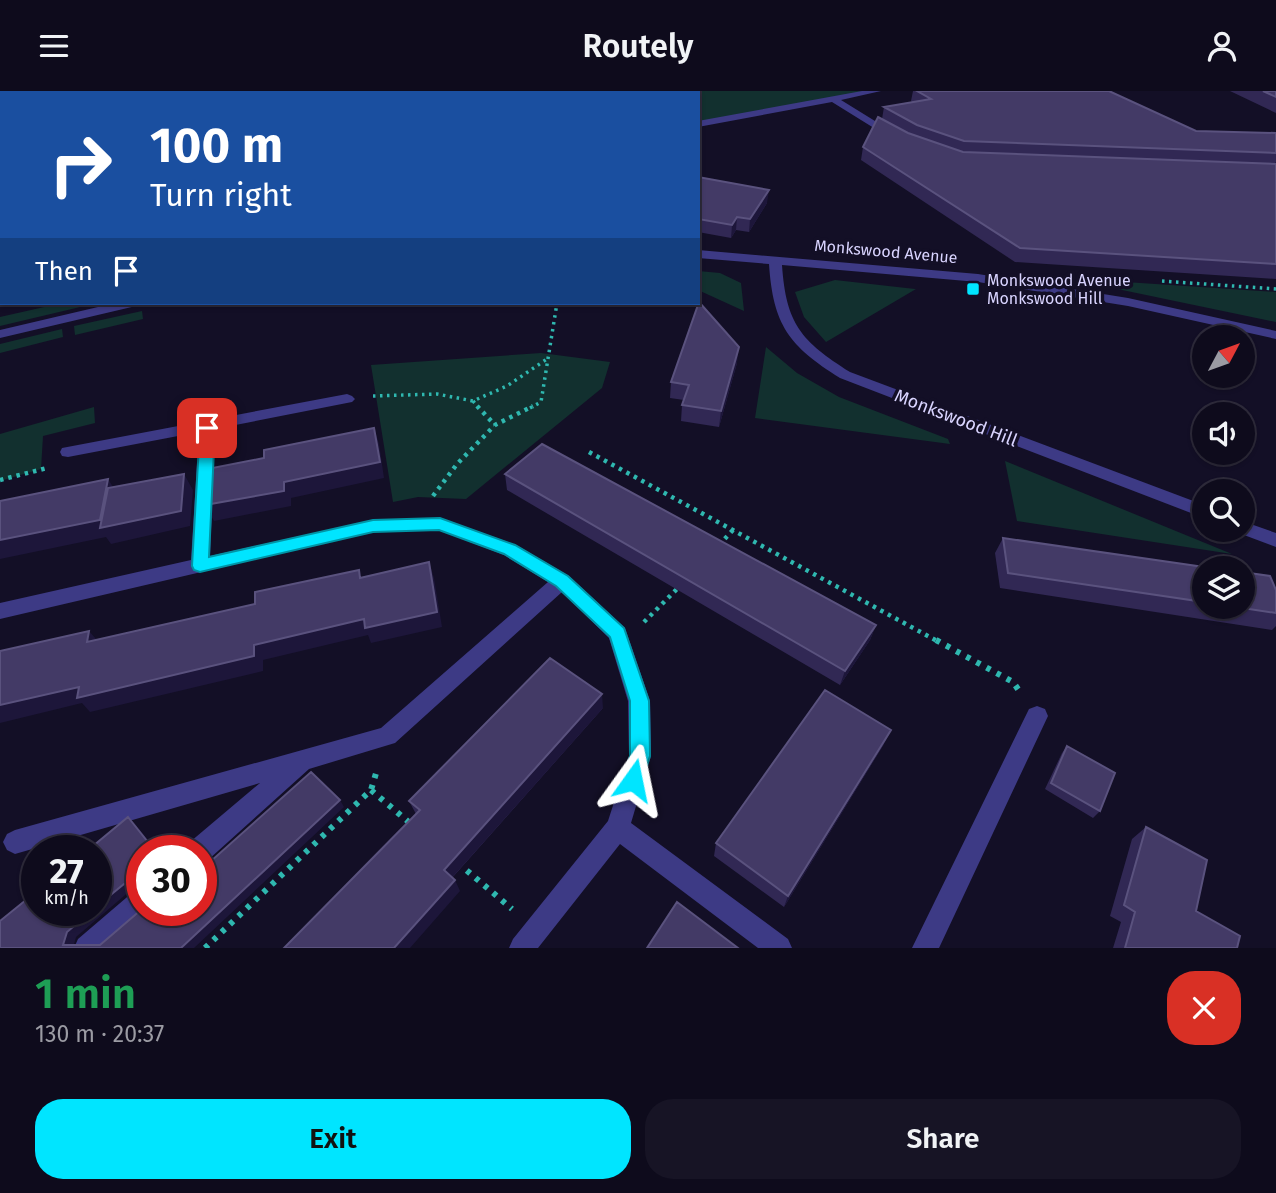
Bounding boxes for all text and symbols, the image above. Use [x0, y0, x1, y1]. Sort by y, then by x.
icon: menu [35, 27, 73, 65]
text: Routely [582, 27, 694, 65]
icon: person [1203, 27, 1241, 65]
text: 100 m [150, 116, 283, 175]
icon: right [35, 119, 126, 210]
text: Turn right [150, 176, 292, 214]
street label: Monkswood Avenue [814, 236, 958, 267]
icon: arrive [107, 252, 145, 290]
text: Then [35, 256, 93, 287]
place label: Monkswood Avenue Monkswood Hill [987, 271, 1131, 308]
marker: Monkswood Avenue Monkswood Hill [965, 281, 981, 297]
north arrow [1192, 325, 1255, 389]
map controls [1192, 325, 1255, 619]
street label: Monkswood Hill [891, 384, 1021, 452]
pin [177, 398, 237, 458]
button: sound [1192, 402, 1255, 465]
icon: arrive [188, 409, 226, 447]
button: search [1192, 479, 1255, 542]
button: layers [1192, 556, 1255, 619]
position arrow [596, 743, 670, 817]
speed limit sign: 30 [126, 835, 217, 926]
text: 27 [49, 850, 84, 892]
text: km/h [44, 887, 89, 909]
text: 1 min [35, 969, 136, 1019]
button: close [1167, 971, 1241, 1045]
text: 130 m · 20:37 [35, 1020, 164, 1048]
button: Exit [35, 1099, 631, 1179]
button: Share [645, 1099, 1241, 1179]

